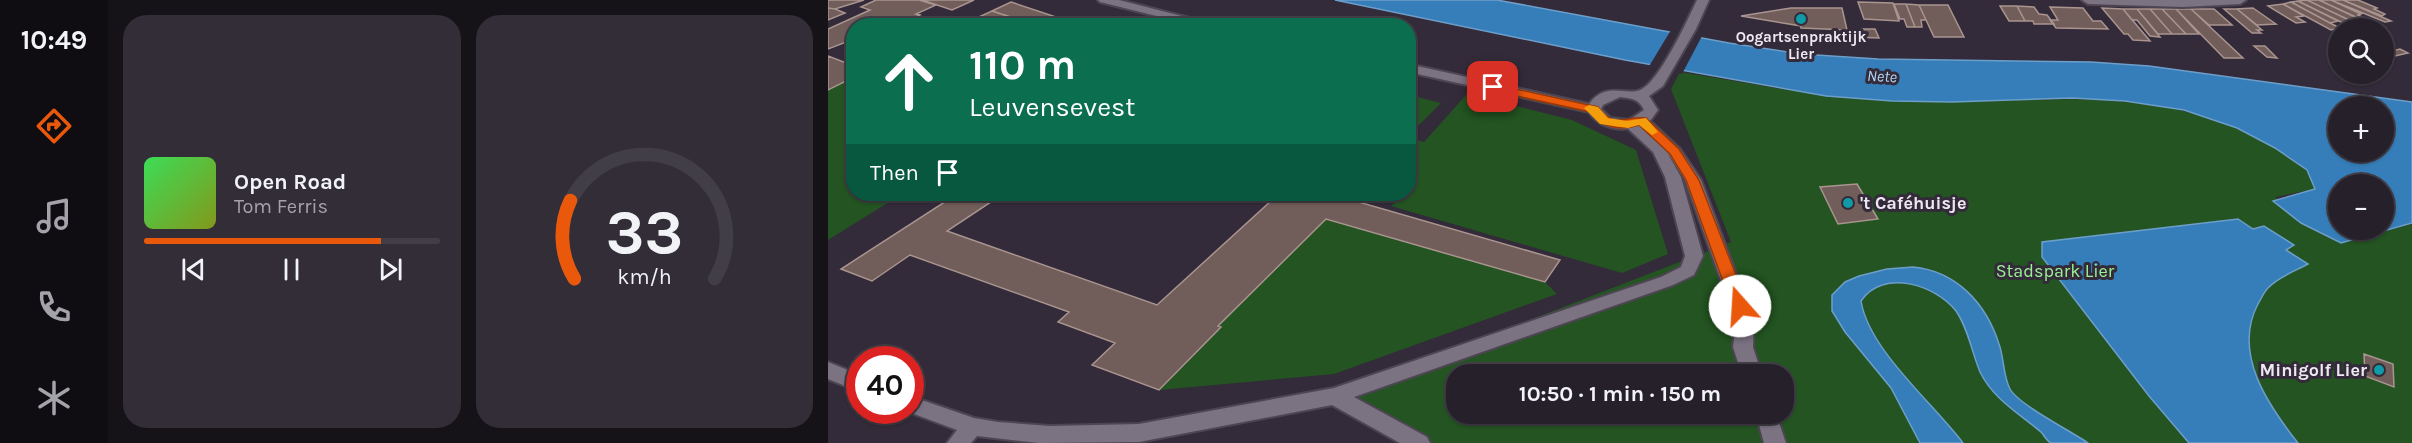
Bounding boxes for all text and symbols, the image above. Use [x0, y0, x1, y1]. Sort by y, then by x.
marker: Oogartsenpraktijk Lier [1794, 12, 1808, 26]
map controls [2328, 18, 2394, 240]
button: search [2328, 18, 2394, 84]
text: 10:49 [21, 24, 87, 56]
place label: Oogartsenpraktijk Lier [1736, 28, 1866, 63]
text: 110 m [969, 40, 1076, 90]
icon: ahead [870, 42, 948, 120]
pin [1467, 61, 1518, 112]
water label: Nete [1866, 66, 1898, 86]
icon: arrive [1476, 70, 1509, 103]
text: Leuvensevest [969, 91, 1135, 123]
button: + [2328, 96, 2394, 162]
icon: directions [33, 105, 75, 147]
icon: arrive [931, 156, 964, 189]
text: Then [870, 160, 919, 186]
text: Open Road [234, 169, 346, 195]
button: − [2328, 174, 2394, 240]
place label: 't Caféhuisje [1860, 192, 1966, 214]
icon: music [33, 195, 75, 237]
text: Tom Ferris [234, 195, 328, 218]
text: 33 [605, 196, 683, 269]
marker: 't Caféhuisje [1841, 196, 1855, 210]
icon: previous [177, 253, 210, 286]
icon: pause [275, 253, 308, 286]
icon: next [374, 253, 407, 286]
park label: Stadspark Lier [1996, 260, 2115, 282]
text: km/h [617, 264, 671, 289]
position arrow [1708, 274, 1772, 338]
icon: phone [33, 286, 75, 328]
speed limit sign: 40 [846, 346, 924, 424]
place label: Minigolf Lier [2260, 359, 2367, 381]
marker: Minigolf Lier [2372, 363, 2386, 377]
icon: climate [33, 377, 75, 419]
text: 10:50 · 1 min · 150 m [1519, 381, 1721, 407]

